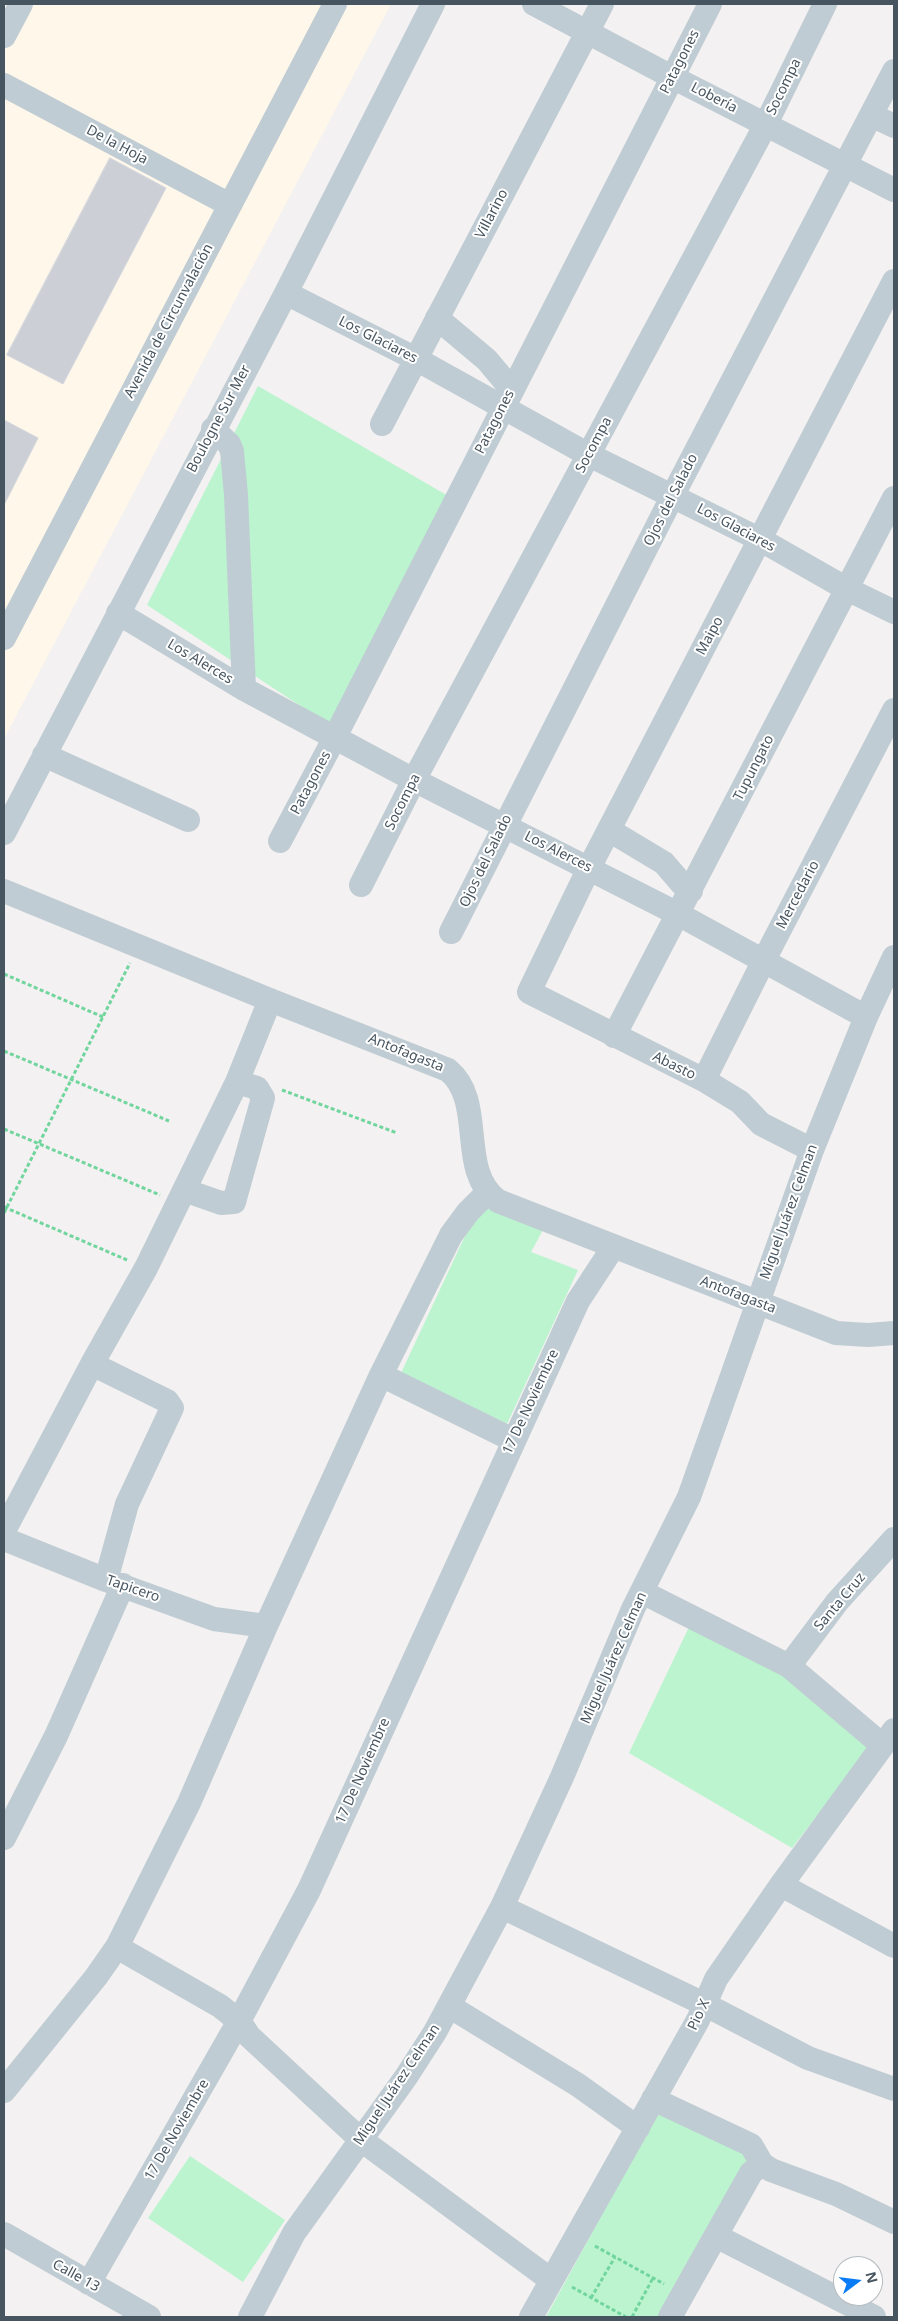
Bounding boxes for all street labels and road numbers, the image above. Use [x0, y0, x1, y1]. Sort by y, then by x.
street label: Patagones [657, 27, 703, 97]
street label: Socompa [763, 56, 805, 118]
street label: Lobería [688, 79, 740, 117]
street label: De la Hoja [83, 122, 151, 168]
street label: Villarino [472, 186, 512, 242]
street label: Avenida de Circunvalación [121, 241, 217, 401]
street label: Los Glaciares [336, 313, 420, 367]
street label: Boulogne Sur Mer [184, 362, 254, 476]
street label: Patagones [472, 387, 518, 457]
street label: Socompa [572, 414, 616, 476]
street label: Ojos del Salado [641, 451, 701, 549]
street label: Los Glaciares [694, 500, 778, 556]
street label: Maipo [693, 614, 727, 658]
street label: Los Alerces [164, 636, 236, 688]
street label: Tupungato [730, 732, 778, 804]
street label: Patagones [287, 748, 335, 818]
street label: Socompa [382, 771, 424, 833]
street label: Ojos del Salado [456, 812, 516, 910]
street label: Los Alerces [521, 828, 595, 876]
street label: Mercedario [773, 858, 823, 932]
street label: Antofagasta [366, 1030, 446, 1076]
street label: Abasto [650, 1048, 698, 1084]
street label: Miguel Juárez Celman [757, 1142, 821, 1282]
street label: Antofagasta [698, 1273, 778, 1317]
street label: 17 De Noviembre [499, 1347, 563, 1457]
street label: Santa Cruz [811, 1570, 869, 1634]
street label: Tapicero [104, 1572, 162, 1606]
street label: Miguel Juárez Celman [577, 1590, 651, 1726]
street label: 17 De Noviembre [332, 1716, 394, 1826]
street label: Pio X [685, 1997, 713, 2033]
street label: Miguel Juárez Celman [350, 2021, 444, 2149]
street label: 17 De Noviembre [141, 2076, 213, 2184]
street label: Calle 13 [49, 2256, 103, 2296]

